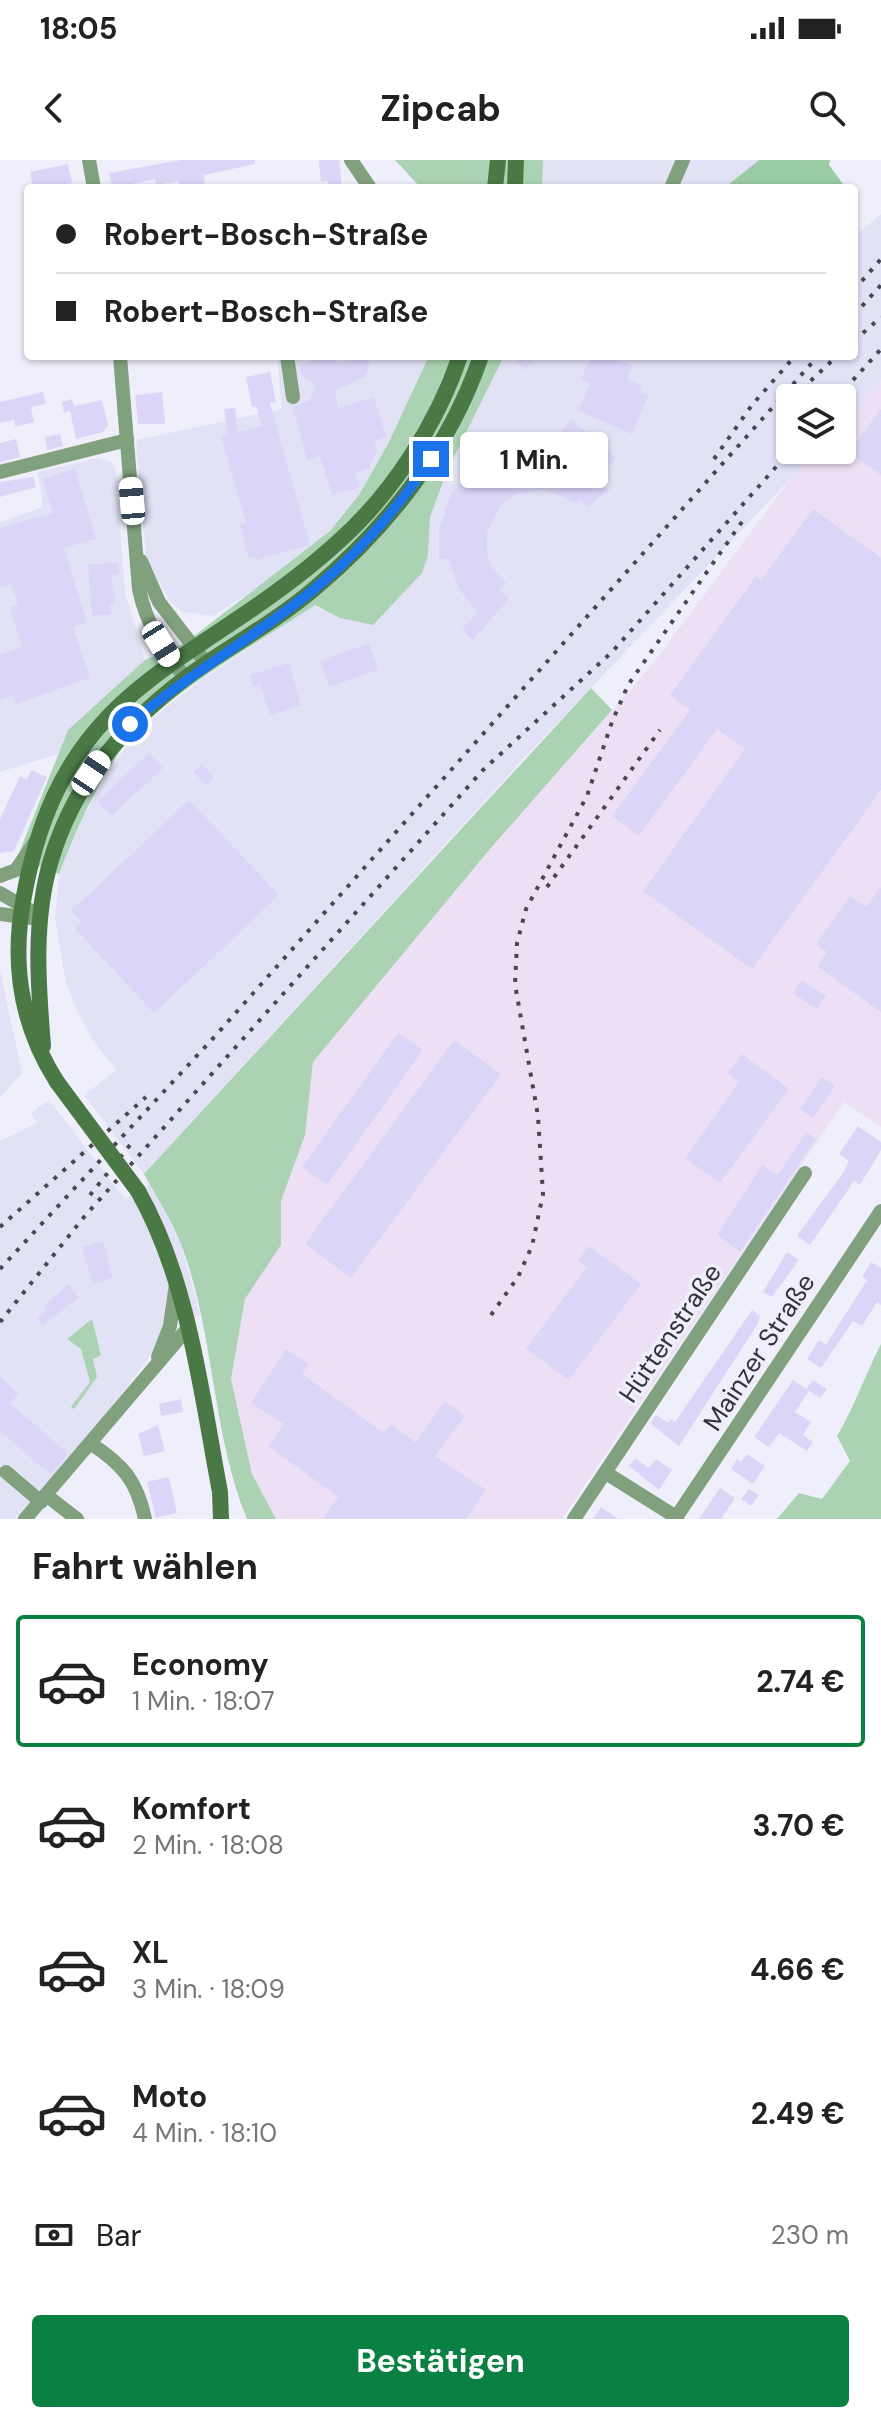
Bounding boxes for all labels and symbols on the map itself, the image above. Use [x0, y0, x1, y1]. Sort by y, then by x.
callout: 1 Min. [459, 431, 607, 487]
route end [413, 441, 449, 477]
car [118, 476, 146, 526]
car [138, 617, 184, 671]
route start [112, 706, 148, 742]
car [68, 746, 114, 800]
street label: Hüttenstraße [611, 1257, 729, 1409]
street label: Mainzer Straße [695, 1267, 823, 1437]

